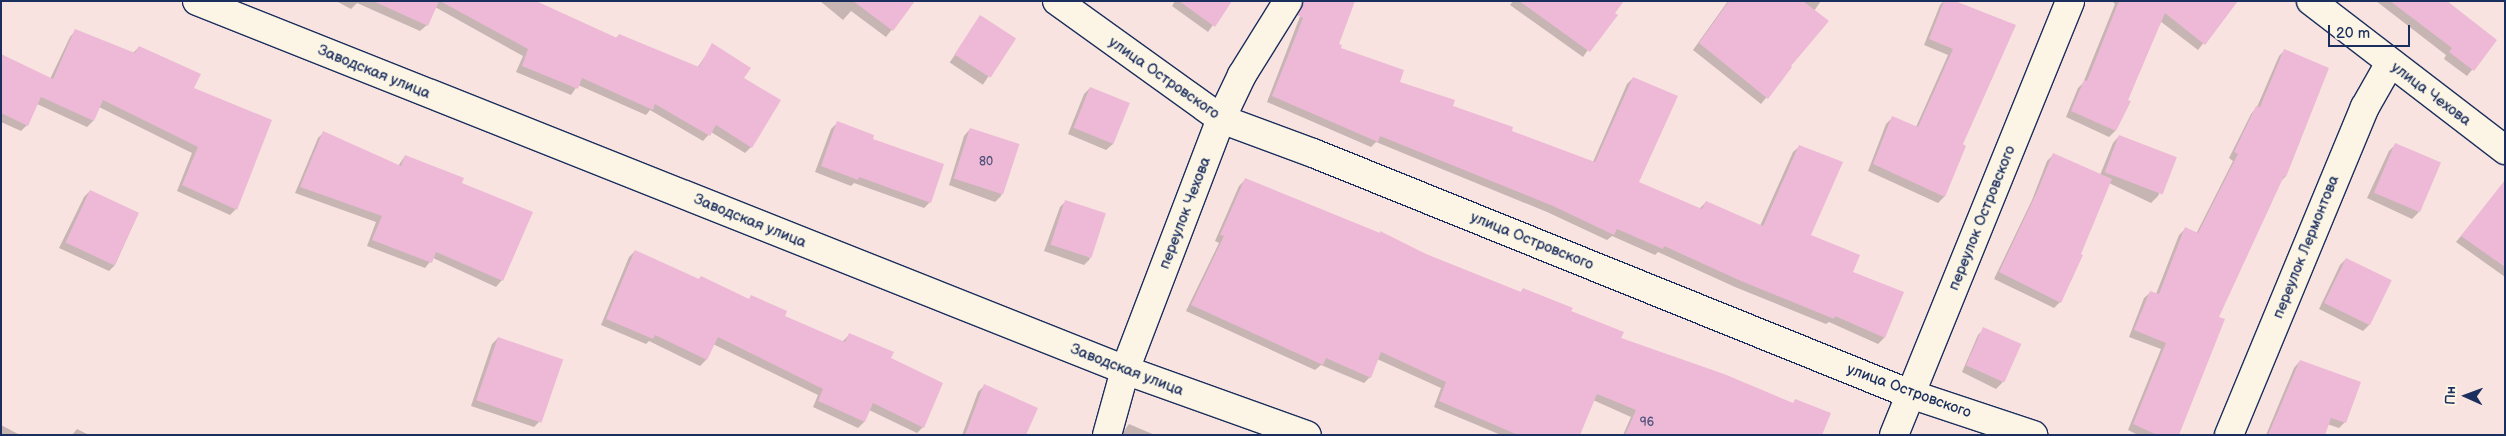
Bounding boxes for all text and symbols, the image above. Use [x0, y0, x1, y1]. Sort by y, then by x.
scale bar [2331, 15, 2414, 47]
text: 20 m [2336, 24, 2370, 43]
street label: улица Островского [1105, 33, 1223, 123]
street label: Заводская улица [315, 41, 433, 103]
street label: улица Чехова [2388, 58, 2474, 130]
street label: переулок Островского [1945, 143, 2019, 293]
street label: переулок Чехова [1155, 154, 1215, 272]
house number: 80 [979, 155, 993, 169]
street label: переулок Лермонтова [2269, 173, 2343, 321]
street label: Заводская улица [691, 190, 809, 252]
street label: улица Островского [1468, 208, 1596, 274]
street label: Заводская улица [1068, 340, 1186, 400]
street label: улица Островского [1844, 360, 1974, 422]
north arrow [2441, 371, 2491, 421]
text: Пн [2442, 386, 2459, 405]
house number: 96 [1640, 416, 1654, 430]

